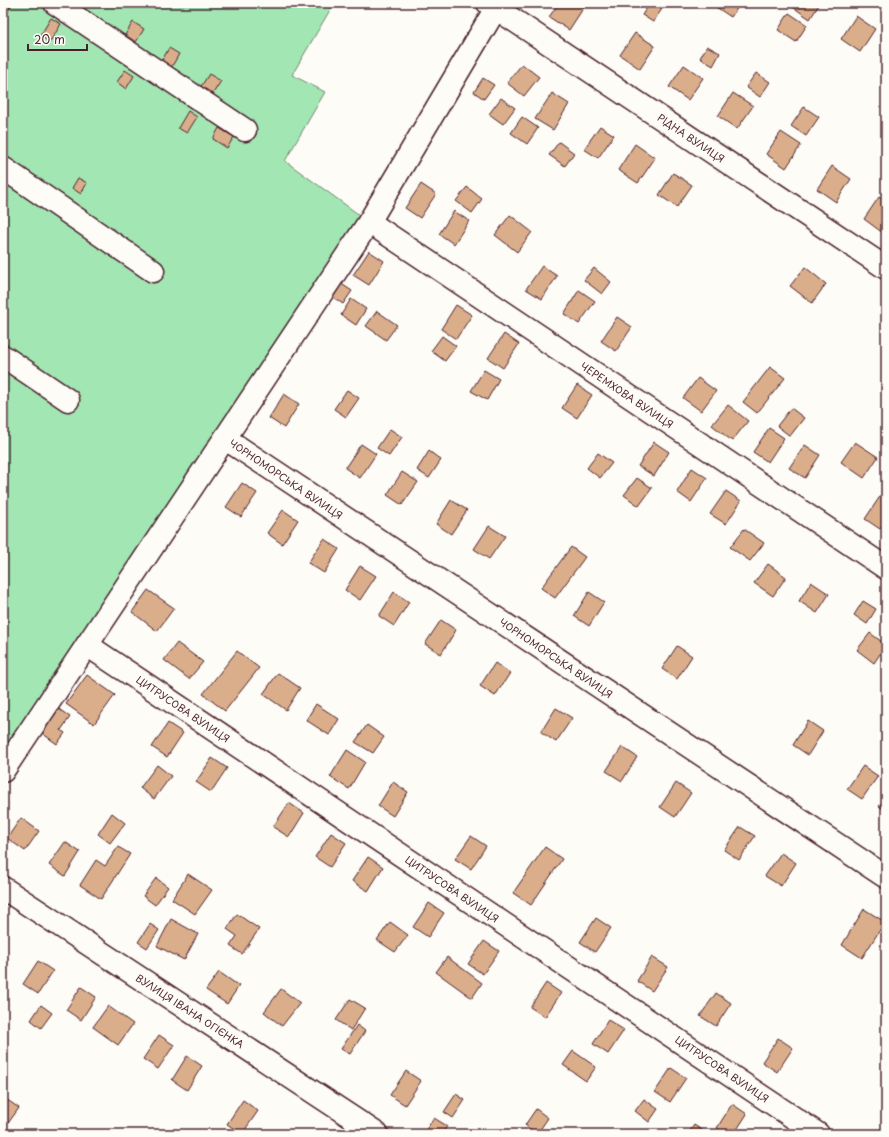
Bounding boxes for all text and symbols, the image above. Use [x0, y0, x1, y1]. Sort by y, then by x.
scale bar [28, 26, 87, 52]
text: 20 m [34, 30, 65, 48]
street label: РІДНА ВУЛИЦЯ [655, 109, 728, 166]
street label: ЧЕРЕМХОВА ВУЛИЦЯ [578, 358, 677, 431]
street label: ЧОРНОМОРСЬКА ВУЛИЦЯ [227, 435, 346, 522]
street label: ЧОРНОМОРСЬКА ВУЛИЦЯ [497, 614, 616, 701]
street label: ЦИТРУСОВА ВУЛИЦЯ [133, 672, 233, 746]
street label: ЦИТРУСОВА ВУЛИЦЯ [402, 852, 502, 926]
street label: ВУЛИЦЯ ІВАНА ОГІЄНКА [133, 970, 248, 1051]
street label: ЦИТРУСОВА ВУЛИЦЯ [672, 1032, 772, 1106]

